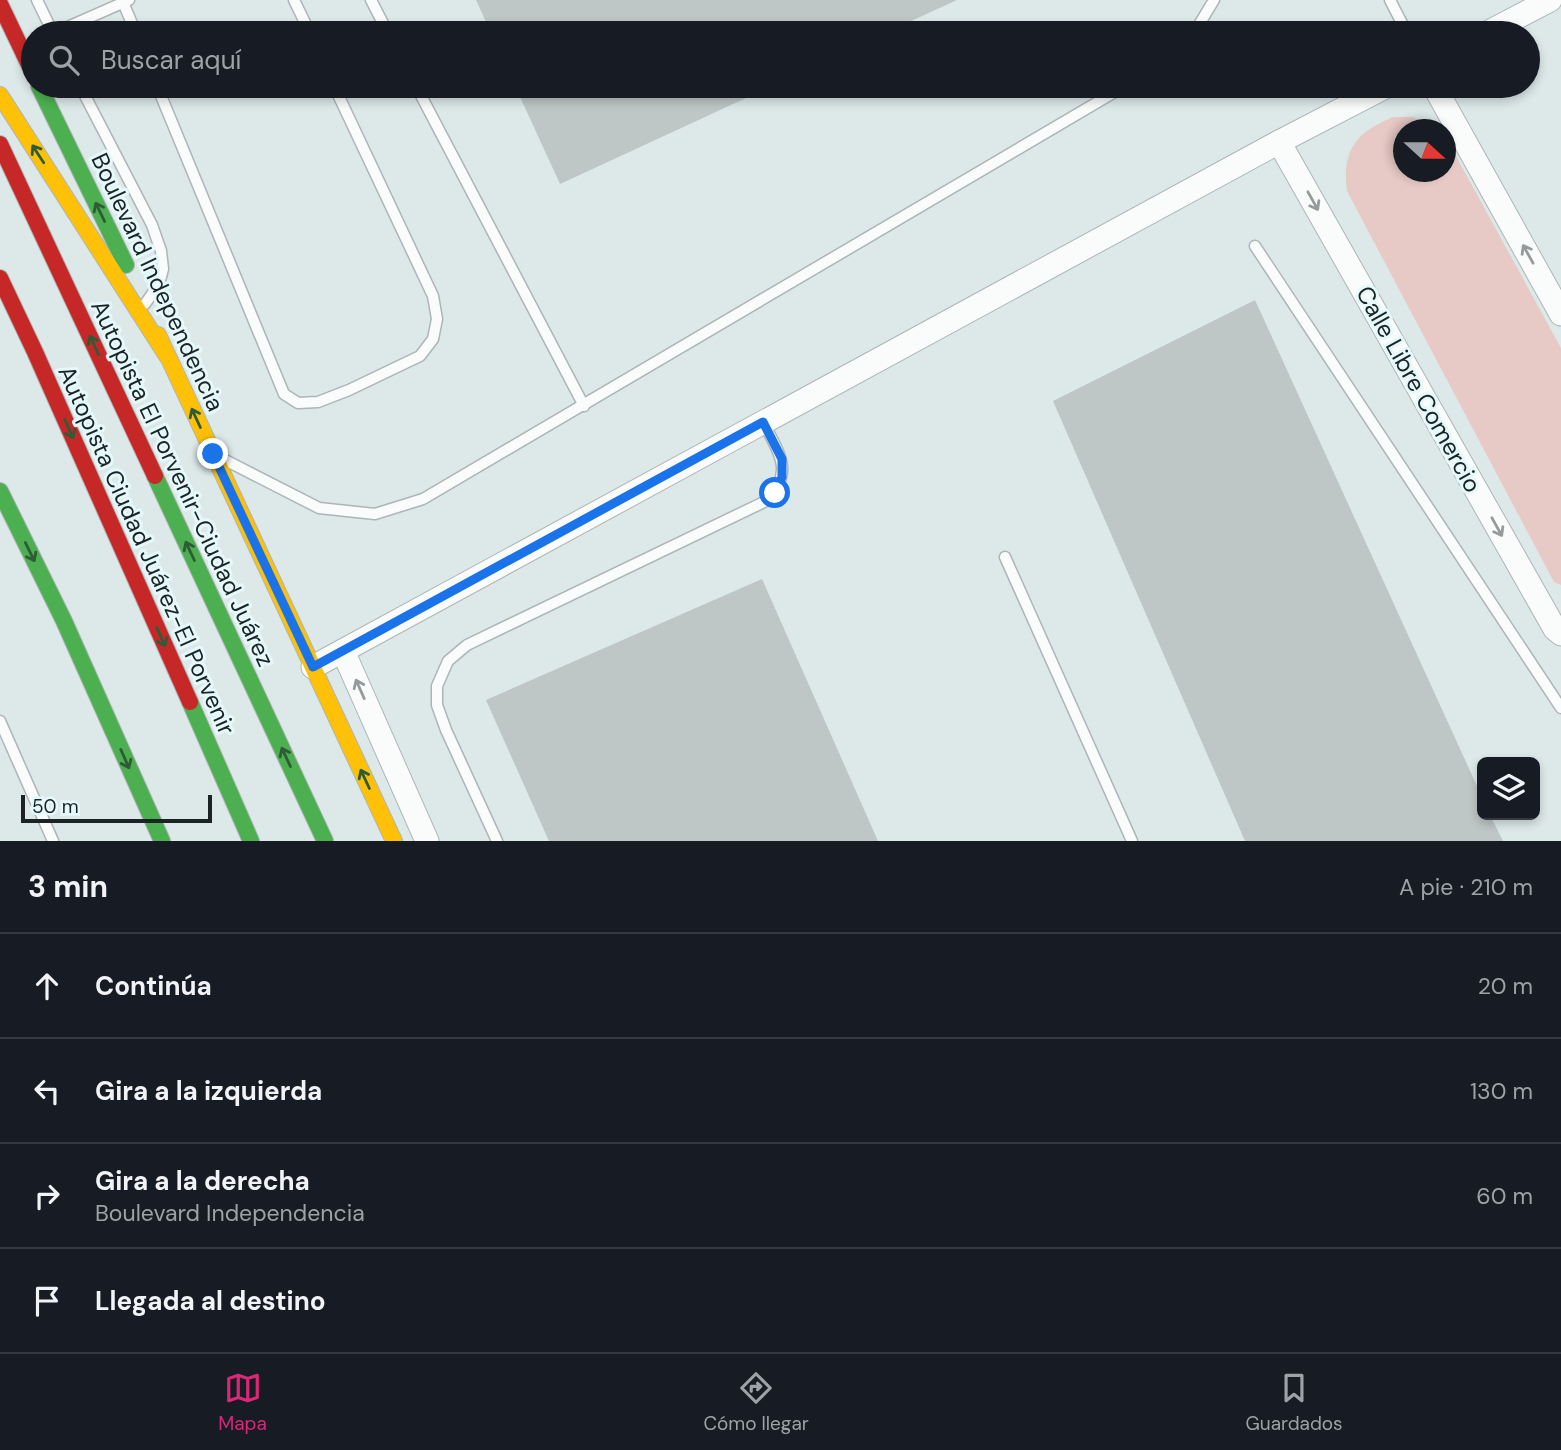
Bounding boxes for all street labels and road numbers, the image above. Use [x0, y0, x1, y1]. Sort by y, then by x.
street label: Boulevard Independencia [84, 148, 232, 416]
street label: Calle Libre Comercio [1349, 280, 1489, 498]
street label: Autopista El Porvenir-Ciudad Juárez [84, 295, 282, 671]
street label: Autopista Ciudad Juárez-El Porvenir [51, 361, 243, 739]

